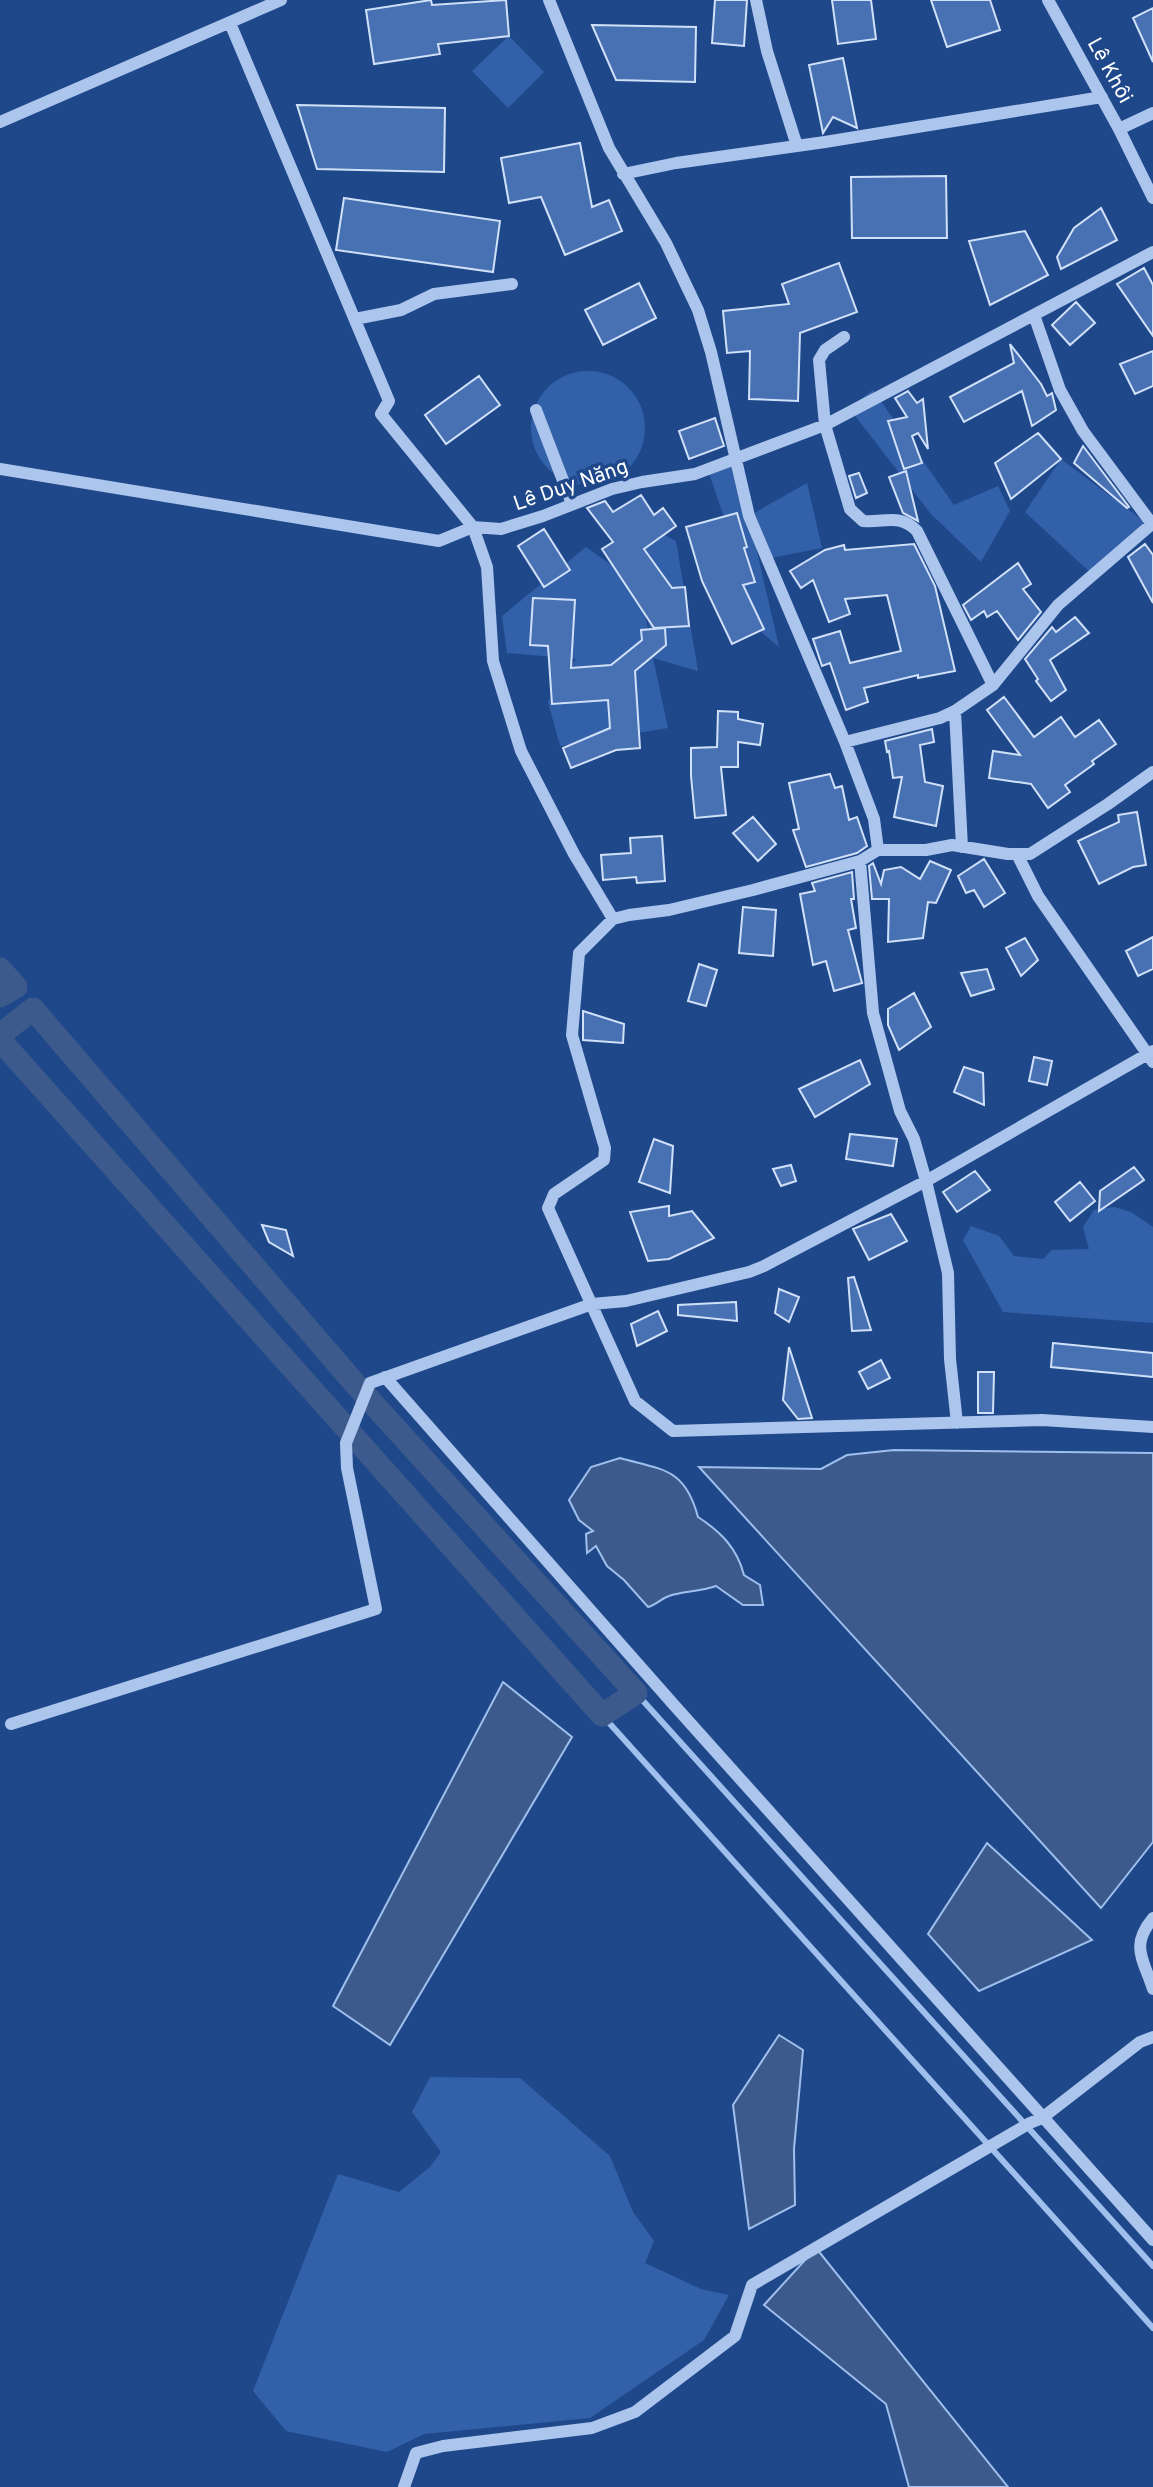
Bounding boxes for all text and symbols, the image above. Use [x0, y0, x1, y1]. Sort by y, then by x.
street label: Lê Khôi [1080, 33, 1138, 109]
street label: Lê Duy Năng [510, 454, 632, 518]

